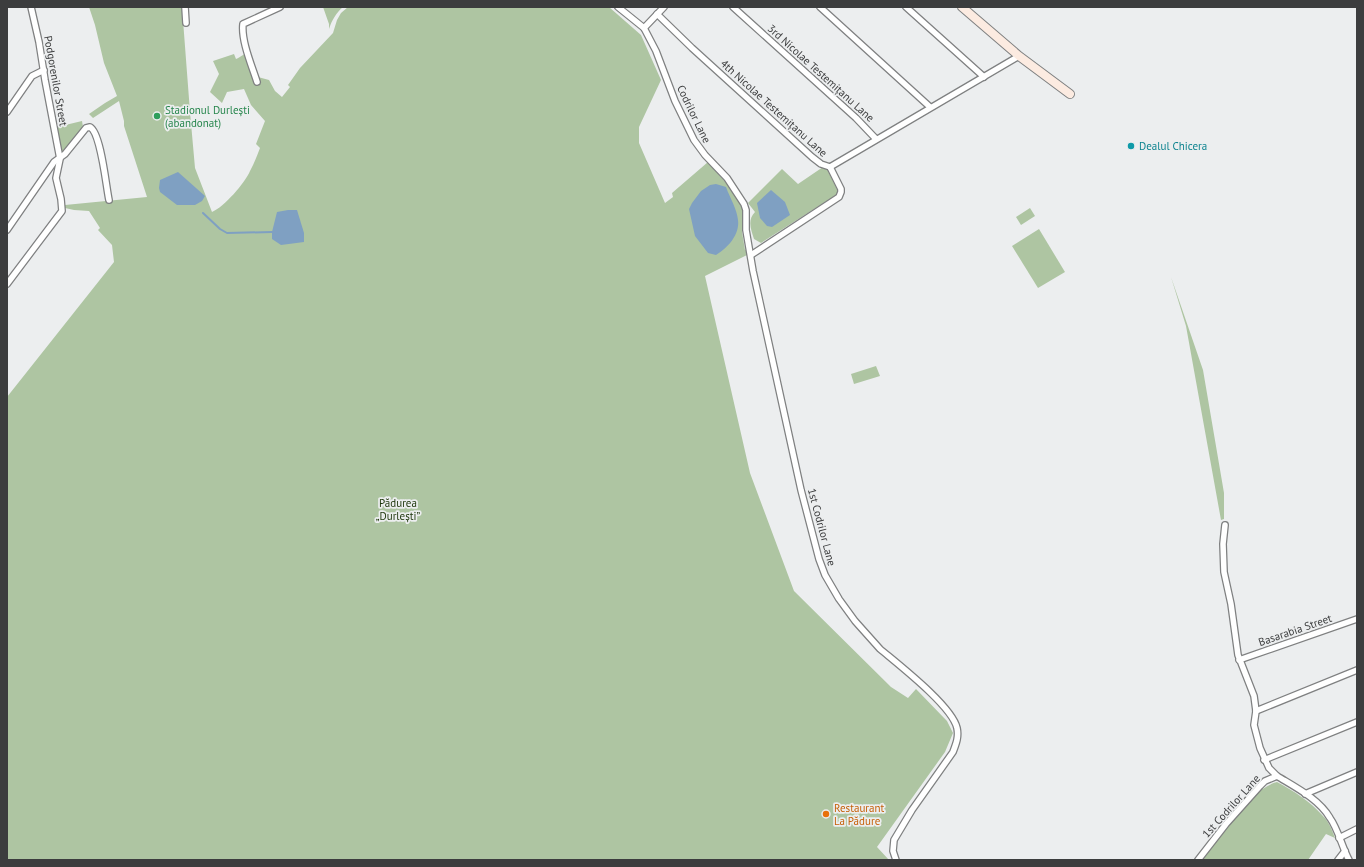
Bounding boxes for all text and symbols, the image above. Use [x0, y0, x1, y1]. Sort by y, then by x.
street label: 3rd Nicolae Testemițanu Lane [765, 21, 878, 125]
street label: Podgorenilor Street [41, 35, 71, 128]
street label: 4th Nicolae Testemițanu Lane [718, 56, 831, 160]
street label: Codrilor Lane [674, 83, 714, 146]
place label: Stadionul Durlești (abandonat) [165, 103, 250, 130]
marker: Stadionul Durlești (abandonat) [152, 111, 162, 121]
place label: Dealul Chicera [1139, 139, 1207, 153]
marker: Dealul Chicera [1126, 141, 1136, 151]
street label: 1st Codrilor Lane [805, 487, 839, 568]
park label: Pădurea „Durlești” [376, 496, 420, 523]
street label: Basarabia Street [1257, 611, 1334, 649]
street label: 1st Codrilor Lane [1199, 771, 1263, 840]
place label: Restaurant La Pădure [834, 801, 885, 828]
marker: Restaurant La Pădure [821, 809, 831, 819]

